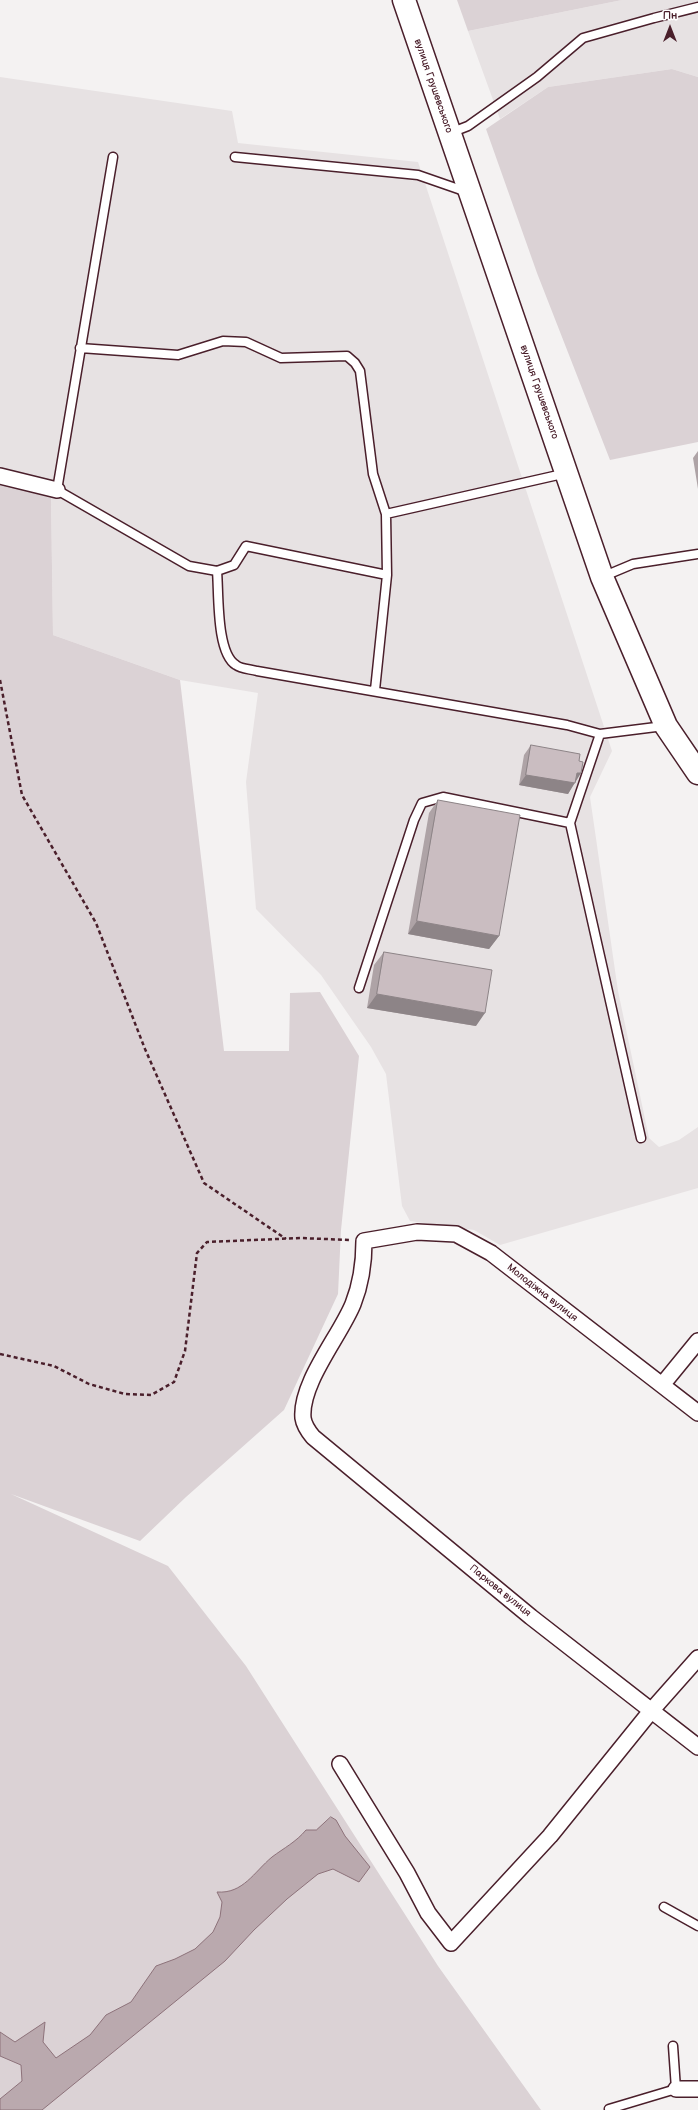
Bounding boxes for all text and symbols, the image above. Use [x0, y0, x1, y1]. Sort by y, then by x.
north arrow [650, 8, 690, 48]
text: Пн [663, 9, 677, 22]
street label: вулиця Грушевського [411, 37, 455, 135]
street label: вулиця Грушевського [517, 343, 561, 441]
street label: Молодіжна вулиця [504, 1262, 580, 1324]
street label: Паркова вулиця [467, 1562, 533, 1620]

